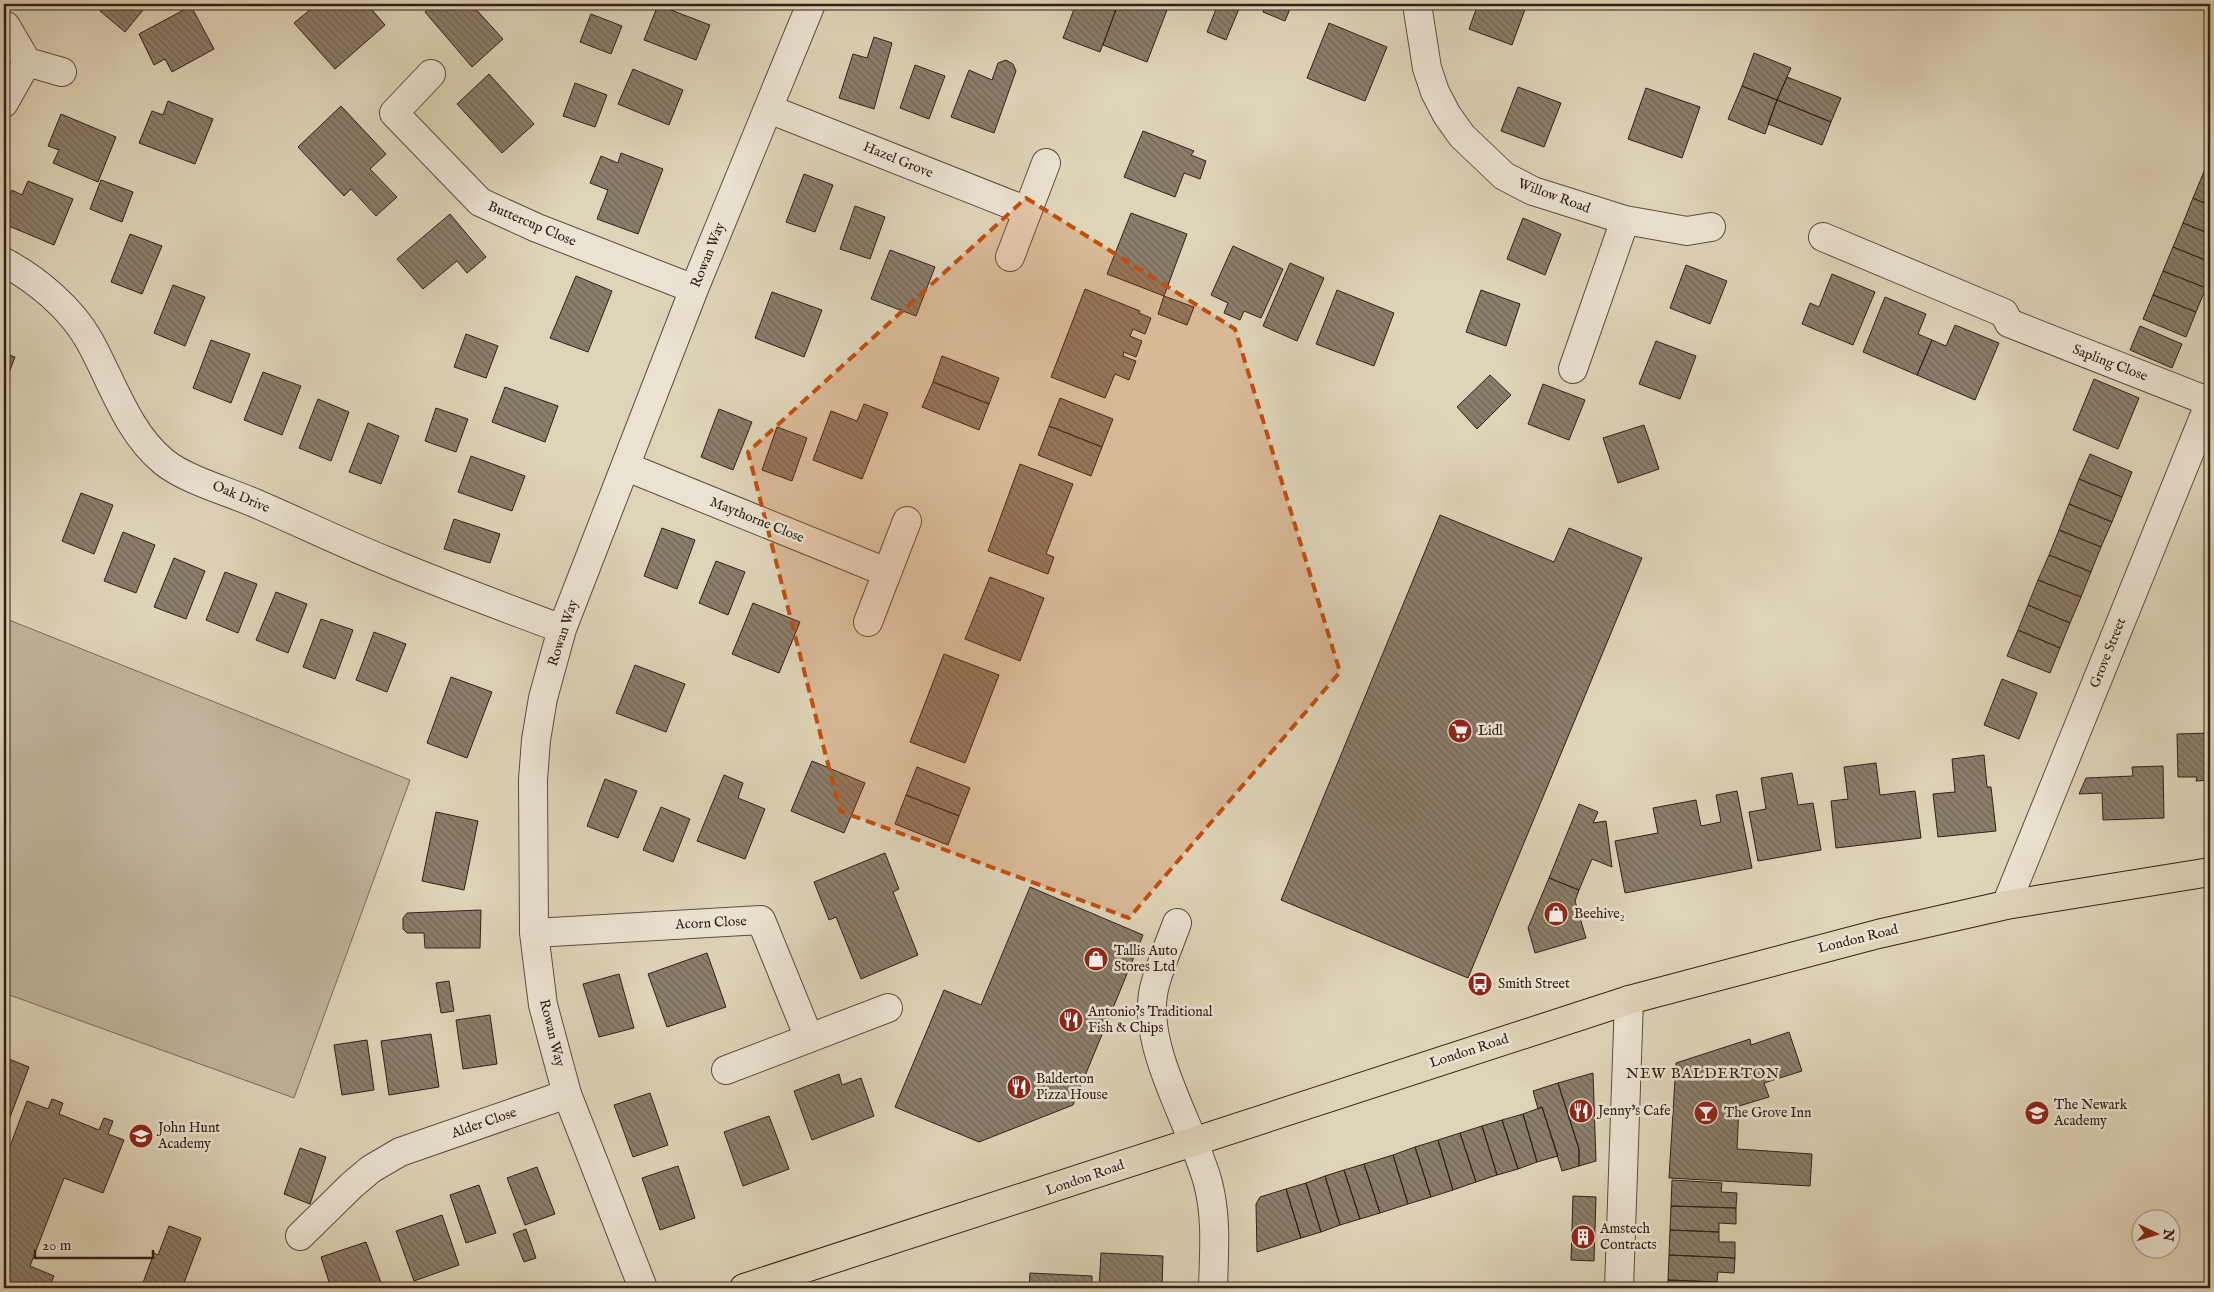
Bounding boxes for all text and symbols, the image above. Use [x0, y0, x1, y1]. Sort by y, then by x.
street label: Hazel Grove [860, 138, 936, 182]
street label: Willow Road [1515, 175, 1593, 218]
street label: Buttercup Close [485, 197, 579, 251]
street label: Rowan Way [687, 220, 729, 290]
street label: Sapling Close [2070, 340, 2151, 386]
street label: Oak Drive [209, 477, 273, 517]
street label: Maythorne Close [707, 493, 807, 547]
street label: Rowan Way [544, 597, 582, 669]
street label: Grove Street [2086, 615, 2130, 691]
supermarket icon: Lidl [1447, 718, 1473, 744]
place label: Lidl [1478, 722, 1503, 740]
shop icon: Beehive₂ [1543, 901, 1569, 927]
place label: Beehive₂ [1574, 905, 1625, 923]
street label: Acorn Close [674, 912, 748, 934]
street label: London Road [1816, 920, 1901, 958]
place label: Tallis Auto Stores Ltd [1114, 942, 1178, 976]
shop icon: Tallis Auto Stores Ltd [1083, 946, 1109, 972]
bus stop icon: Smith Street [1467, 971, 1493, 997]
place label: Smith Street [1498, 975, 1570, 993]
street label: Rowan Way [535, 997, 569, 1069]
place label: Antonio’s Traditional Fish & Chips [1087, 1003, 1213, 1037]
restaurant icon: Antonio’s Traditional Fish & Chips [1058, 1007, 1084, 1033]
street label: London Road [1427, 1030, 1511, 1072]
district label: NEW BALDERTON [1626, 1064, 1780, 1083]
place label: Balderton Pizza House [1036, 1070, 1108, 1104]
restaurant icon: Balderton Pizza House [1006, 1074, 1032, 1100]
place label: The Newark Academy [2053, 1096, 2128, 1130]
restaurant icon: Jenny's Cafe [1568, 1098, 1594, 1124]
bar icon: The Grove Inn [1693, 1100, 1719, 1126]
school or university icon: The Newark Academy [2024, 1100, 2050, 1126]
place label: Jenny's Cafe [1596, 1102, 1671, 1120]
street label: Alder Close [448, 1103, 520, 1143]
place label: The Grove Inn [1724, 1104, 1812, 1122]
place label: John Hunt Academy [156, 1119, 220, 1153]
school or university icon: John Hunt Academy [128, 1123, 154, 1149]
street label: London Road [1043, 1156, 1127, 1200]
north arrow [2132, 1210, 2182, 1260]
place label: Amstech Contracts [1599, 1220, 1657, 1254]
building icon: Amstech Contracts [1570, 1224, 1596, 1250]
scale bar [35, 1227, 152, 1259]
text: N [2158, 1227, 2178, 1242]
text: 20 m [42, 1236, 72, 1255]

